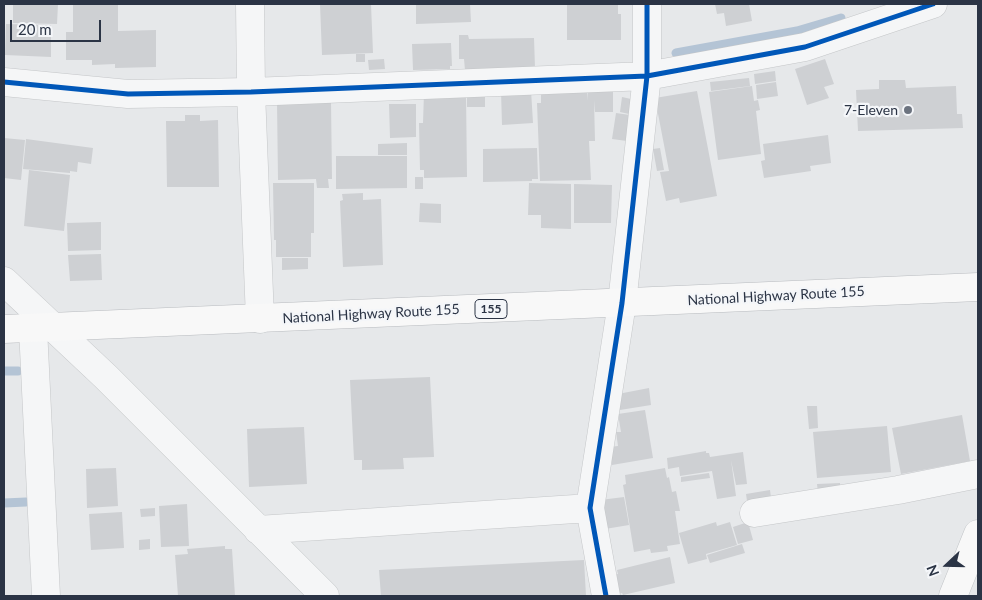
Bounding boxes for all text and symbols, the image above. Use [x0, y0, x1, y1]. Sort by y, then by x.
scale bar [12, 10, 104, 42]
text: 20 m [18, 20, 52, 38]
place label: 7-Eleven [844, 102, 898, 118]
marker: 7-Eleven [902, 104, 914, 116]
street label: National Highway Route 155 [687, 283, 865, 309]
road number: 155 [475, 300, 507, 318]
street label: National Highway Route 155 [282, 301, 460, 327]
north arrow [922, 540, 972, 590]
text: N [923, 562, 942, 579]

